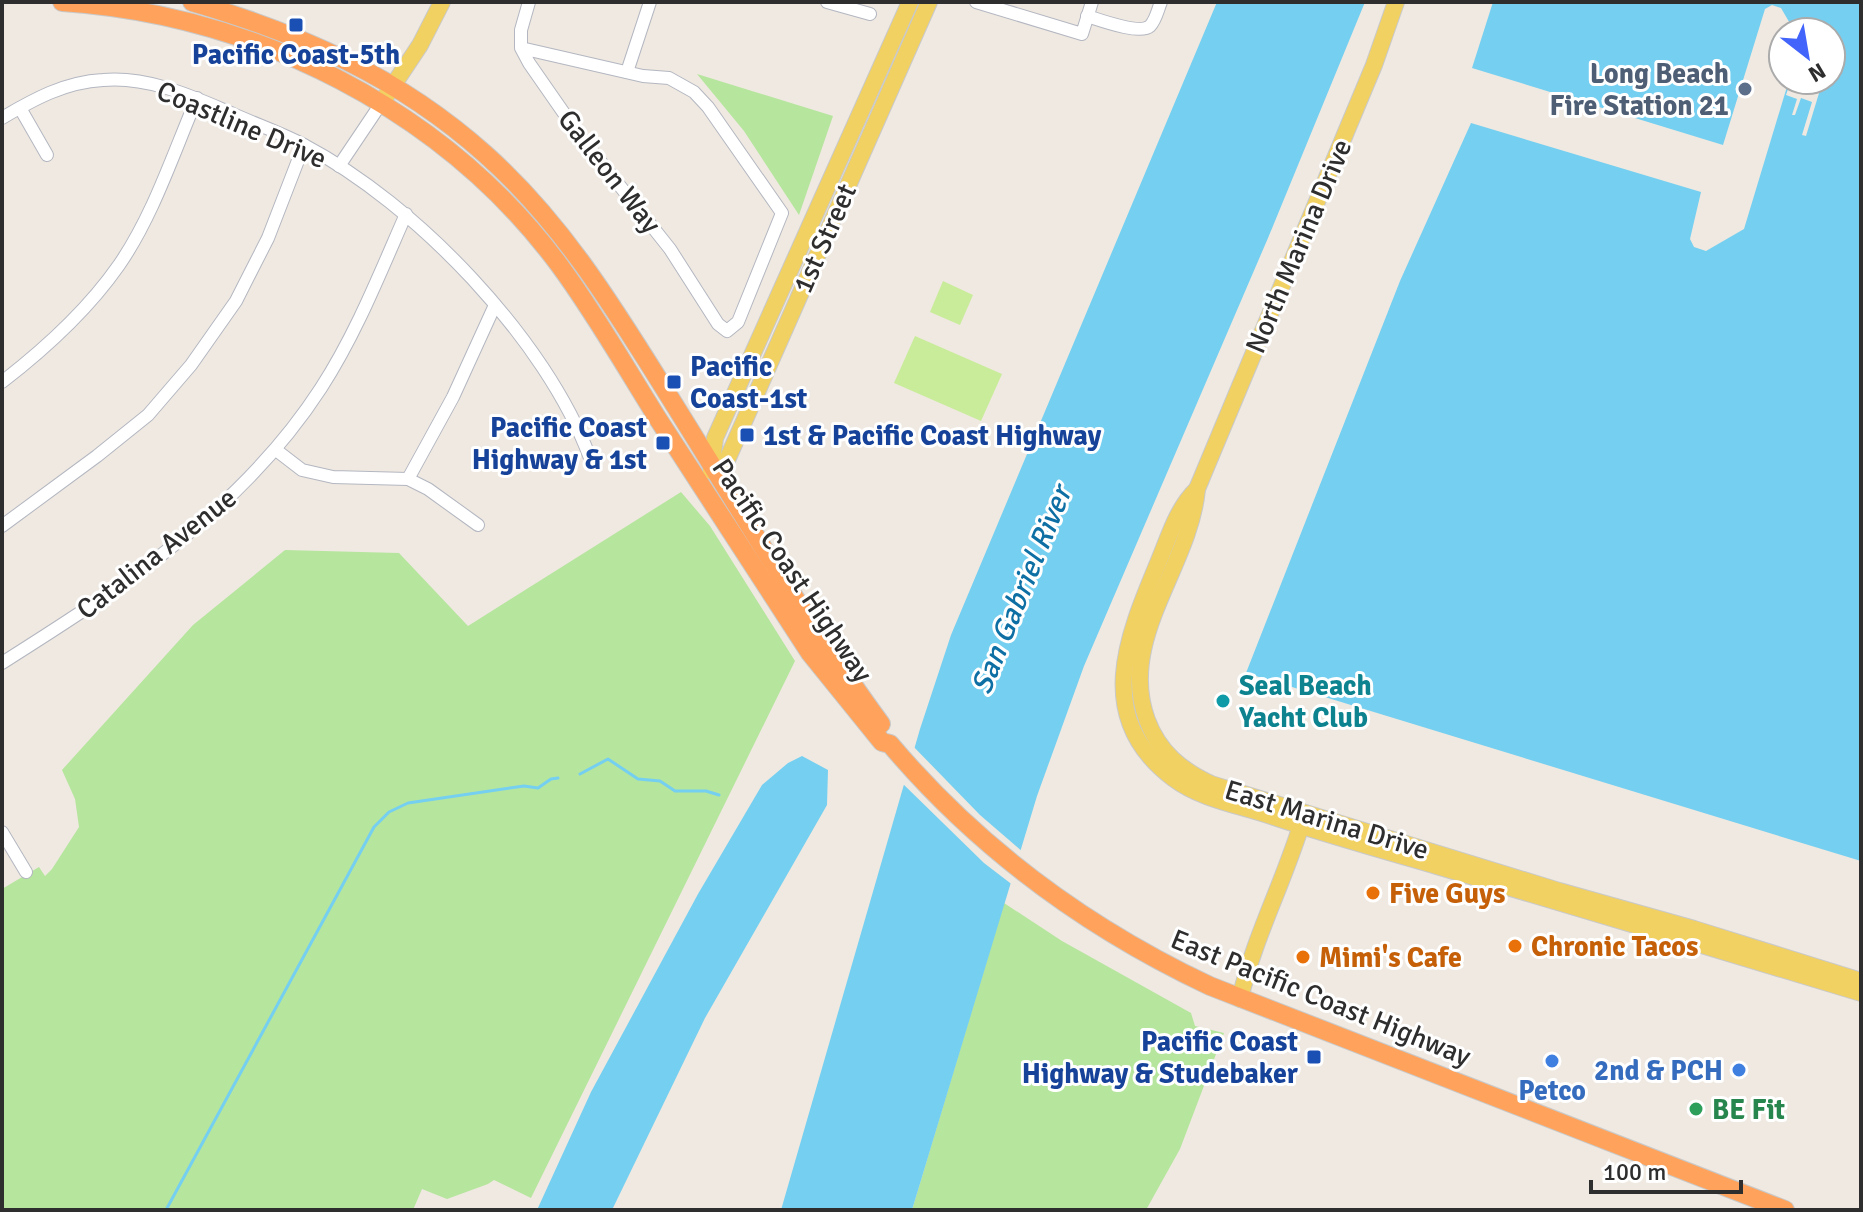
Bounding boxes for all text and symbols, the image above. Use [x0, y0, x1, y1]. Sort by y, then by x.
marker: Pacific Coast-5th [287, 16, 305, 34]
north arrow [1767, 16, 1847, 96]
place label: Pacific Coast-5th [192, 38, 400, 72]
place label: Long Beach Fire Station 21 [1549, 57, 1729, 123]
text: N [1804, 57, 1831, 88]
street label: Coastline Drive [152, 74, 332, 176]
marker: Long Beach Fire Station 21 [1736, 80, 1754, 98]
street label: Galleon Way [550, 103, 668, 240]
street label: North Marina Drive [1239, 134, 1359, 358]
street label: 1st Street [786, 178, 864, 298]
place label: Pacific Coast-1st [690, 350, 808, 416]
marker: Pacific Coast-1st [665, 373, 683, 391]
place label: Pacific Coast Highway & 1st [472, 411, 648, 477]
place label: 1st & Pacific Coast Highway [763, 419, 1102, 453]
marker: 1st & Pacific Coast Highway [738, 426, 756, 444]
marker: Pacific Coast Highway & 1st [654, 434, 672, 452]
street label: Pacific Coast Highway [705, 452, 880, 689]
water label: San Gabriel River [963, 477, 1081, 699]
street label: Catalina Avenue [70, 481, 243, 627]
place label: Seal Beach Yacht Club [1238, 669, 1372, 735]
marker: Seal Beach Yacht Club [1214, 692, 1232, 710]
street label: East Marina Drive [1221, 773, 1433, 867]
place label: Five Guys [1389, 877, 1505, 911]
marker: Five Guys [1364, 884, 1382, 902]
street label: East Pacific Coast Highway [1166, 922, 1476, 1074]
place label: Chronic Tacos [1531, 930, 1698, 964]
marker: Chronic Tacos [1506, 937, 1524, 955]
place label: Mimi's Cafe [1319, 941, 1462, 975]
marker: Mimi's Cafe [1294, 948, 1312, 966]
place label: Pacific Coast Highway & Studebaker [1022, 1025, 1299, 1091]
marker: Pacific Coast Highway & Studebaker [1305, 1048, 1323, 1066]
marker: Petco [1543, 1052, 1561, 1070]
place label: 2nd & PCH [1594, 1054, 1723, 1088]
marker: 2nd & PCH [1730, 1061, 1748, 1079]
place label: Petco [1518, 1074, 1586, 1108]
place label: BE Fit [1712, 1093, 1786, 1127]
marker: BE Fit [1687, 1100, 1705, 1118]
scale bar [1591, 1144, 1741, 1194]
text: 100 m [1603, 1157, 1666, 1187]

